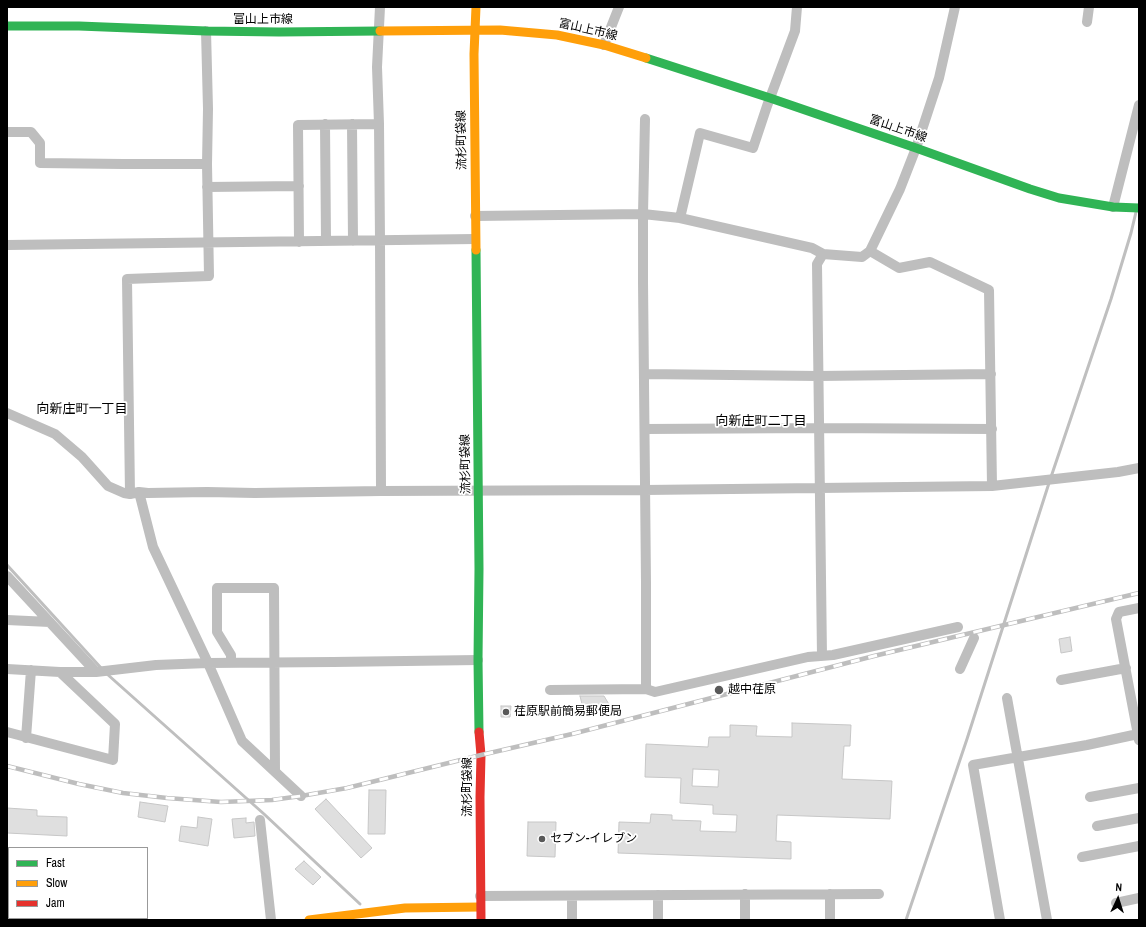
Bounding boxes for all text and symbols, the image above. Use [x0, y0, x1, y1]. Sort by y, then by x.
street label: 富山上市線 [233, 13, 293, 27]
street label: 富山上市線 [557, 16, 619, 44]
street label: 流杉町袋線 [454, 110, 470, 170]
street label: 富山上市線 [867, 112, 929, 146]
district label: 向新庄町一丁目 [37, 402, 127, 418]
district label: 向新庄町二丁目 [716, 414, 806, 430]
street label: 流杉町袋線 [458, 434, 474, 494]
place label: 越中荏原 [728, 683, 776, 697]
marker: 越中荏原 [713, 684, 725, 696]
place label: 荏原駅前簡易郵便局 [514, 705, 622, 719]
marker: 荏原駅前簡易郵便局 [501, 707, 511, 717]
street label: 流杉町袋線 [461, 757, 475, 817]
place label: セブン-イレブン [550, 832, 637, 846]
marker: セブン-イレブン [537, 834, 547, 844]
legend [8, 847, 148, 919]
text: Fast [46, 855, 65, 871]
text: Slow [46, 875, 67, 891]
north arrow [1098, 879, 1138, 919]
text: N [1115, 880, 1123, 894]
text: Jam [46, 895, 65, 911]

